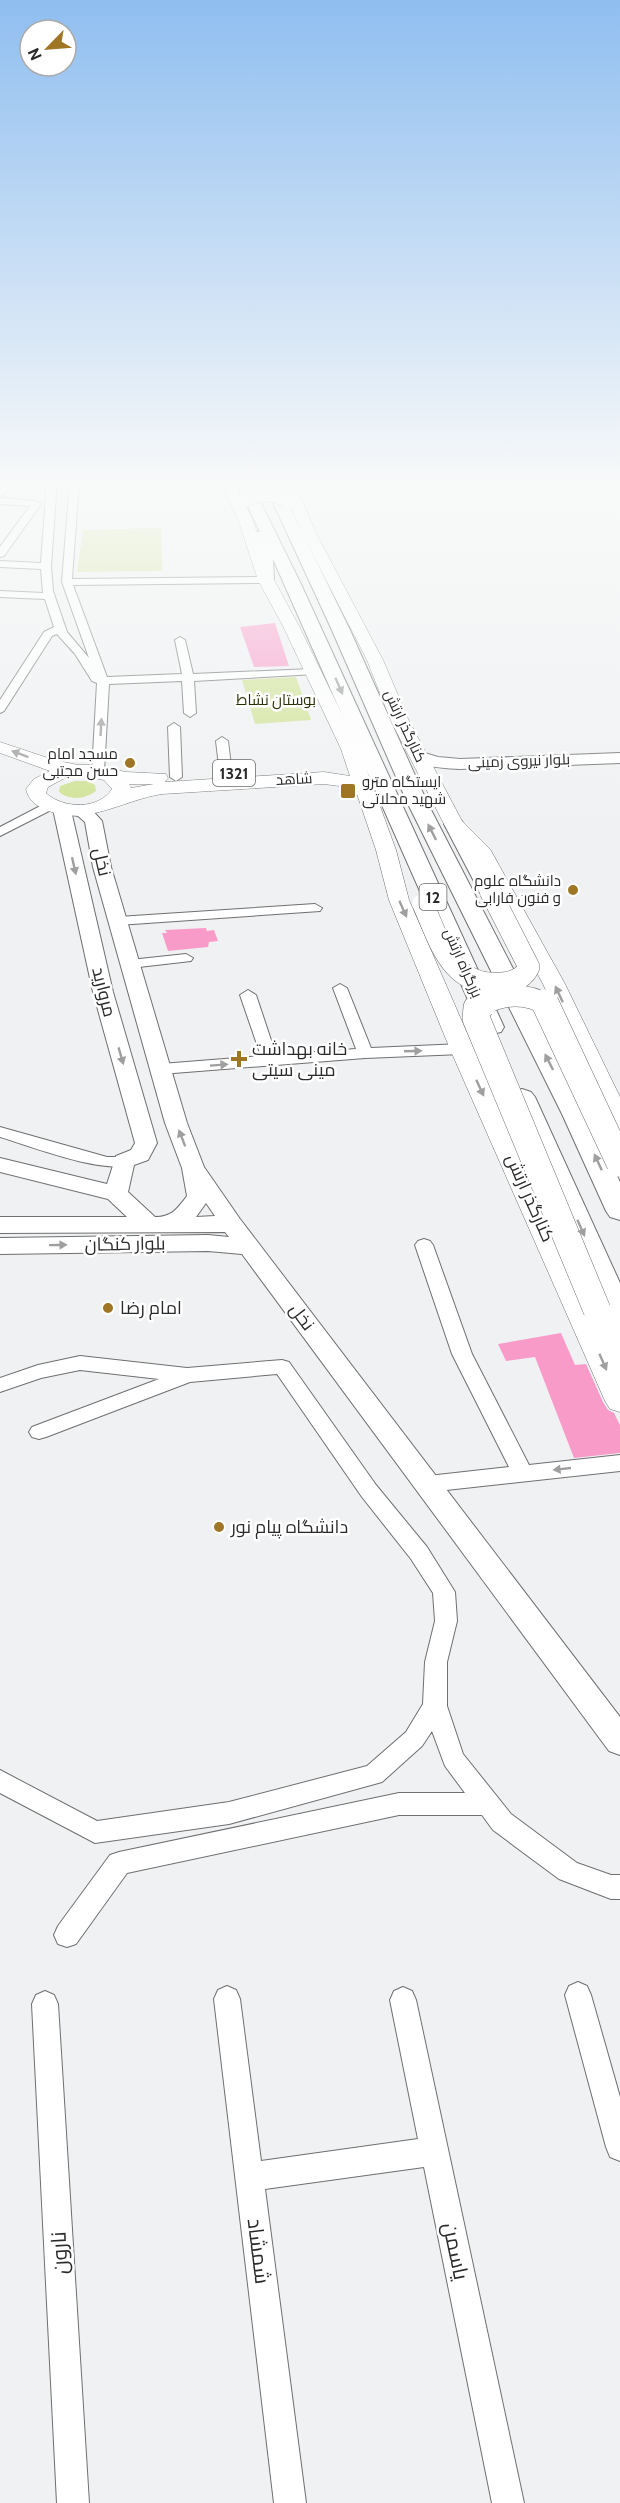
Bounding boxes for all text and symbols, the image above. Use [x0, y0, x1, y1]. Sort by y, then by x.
north arrow [18, 18, 78, 78]
text: N [24, 45, 46, 63]
one-way arrow [334, 677, 343, 694]
street label: کنارگذر ارتش [379, 687, 430, 766]
park label: بوستان نشاط [236, 691, 316, 710]
one-way arrow [96, 717, 105, 736]
place label: مسجد امام حسن مجتبی [42, 745, 118, 781]
one-way arrow [11, 749, 29, 759]
street label: بلوار نیروی زمینی [468, 750, 570, 773]
marker: مسجد امام حسن مجتبی [123, 756, 137, 770]
road number: 1321 [213, 760, 255, 786]
street label: شاهد [275, 769, 313, 789]
place label: ایستگاه مترو شهید محلاتی [362, 773, 446, 809]
marker: ایستگاه مترو شهید محلاتی [339, 782, 357, 800]
one-way arrow [427, 823, 437, 840]
street label: نخل [88, 846, 116, 878]
one-way arrow [70, 857, 80, 876]
place label: دانشگاه علوم و فنون فارابی [474, 872, 561, 908]
marker: دانشگاه علوم و فنون فارابی [566, 883, 580, 897]
road number: 12 [420, 884, 446, 910]
one-way arrow [399, 900, 408, 918]
street label: بزرگراه ارتش [439, 926, 486, 1001]
street label: مروارید [87, 965, 121, 1019]
one-way arrow [555, 986, 564, 1003]
place label: خانه بهداشت مینی سیتی [252, 1038, 347, 1081]
one-way arrow [117, 1047, 126, 1065]
one-way arrow [404, 1047, 423, 1056]
marker: خانه بهداشت مینی سیتی [230, 1050, 248, 1068]
one-way arrow [544, 1054, 553, 1071]
one-way arrow [209, 1060, 228, 1069]
one-way arrow [476, 1079, 485, 1097]
one-way arrow [176, 1128, 186, 1146]
street label: کنارگذر ارتش [501, 1151, 559, 1245]
one-way arrow [593, 1154, 602, 1171]
one-way arrow [576, 1220, 586, 1238]
street label: بلوار کنگان [84, 1232, 166, 1256]
one-way arrow [49, 1240, 68, 1250]
place label: امام رضا [120, 1297, 182, 1320]
street label: نخل [285, 1299, 319, 1335]
marker: امام رضا [101, 1301, 115, 1315]
one-way arrow [598, 1353, 607, 1370]
one-way arrow [552, 1465, 571, 1474]
place label: دانشگاه پیام نور [230, 1516, 348, 1539]
marker: دانشگاه پیام نور [212, 1520, 226, 1534]
street label: شمشاد [243, 2217, 275, 2285]
street label: یاسمن [437, 2220, 474, 2283]
street label: نارون [45, 2231, 74, 2275]

